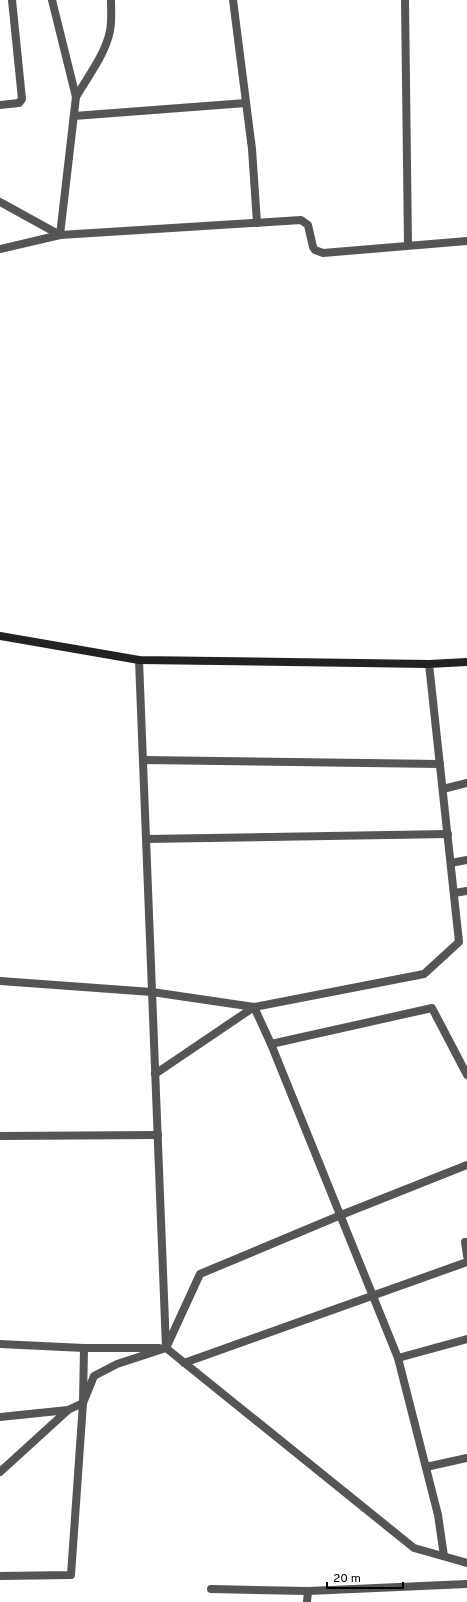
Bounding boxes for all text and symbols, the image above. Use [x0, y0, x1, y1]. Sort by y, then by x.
scale bar [327, 1564, 403, 1590]
text: 20 m [333, 1571, 361, 1587]

